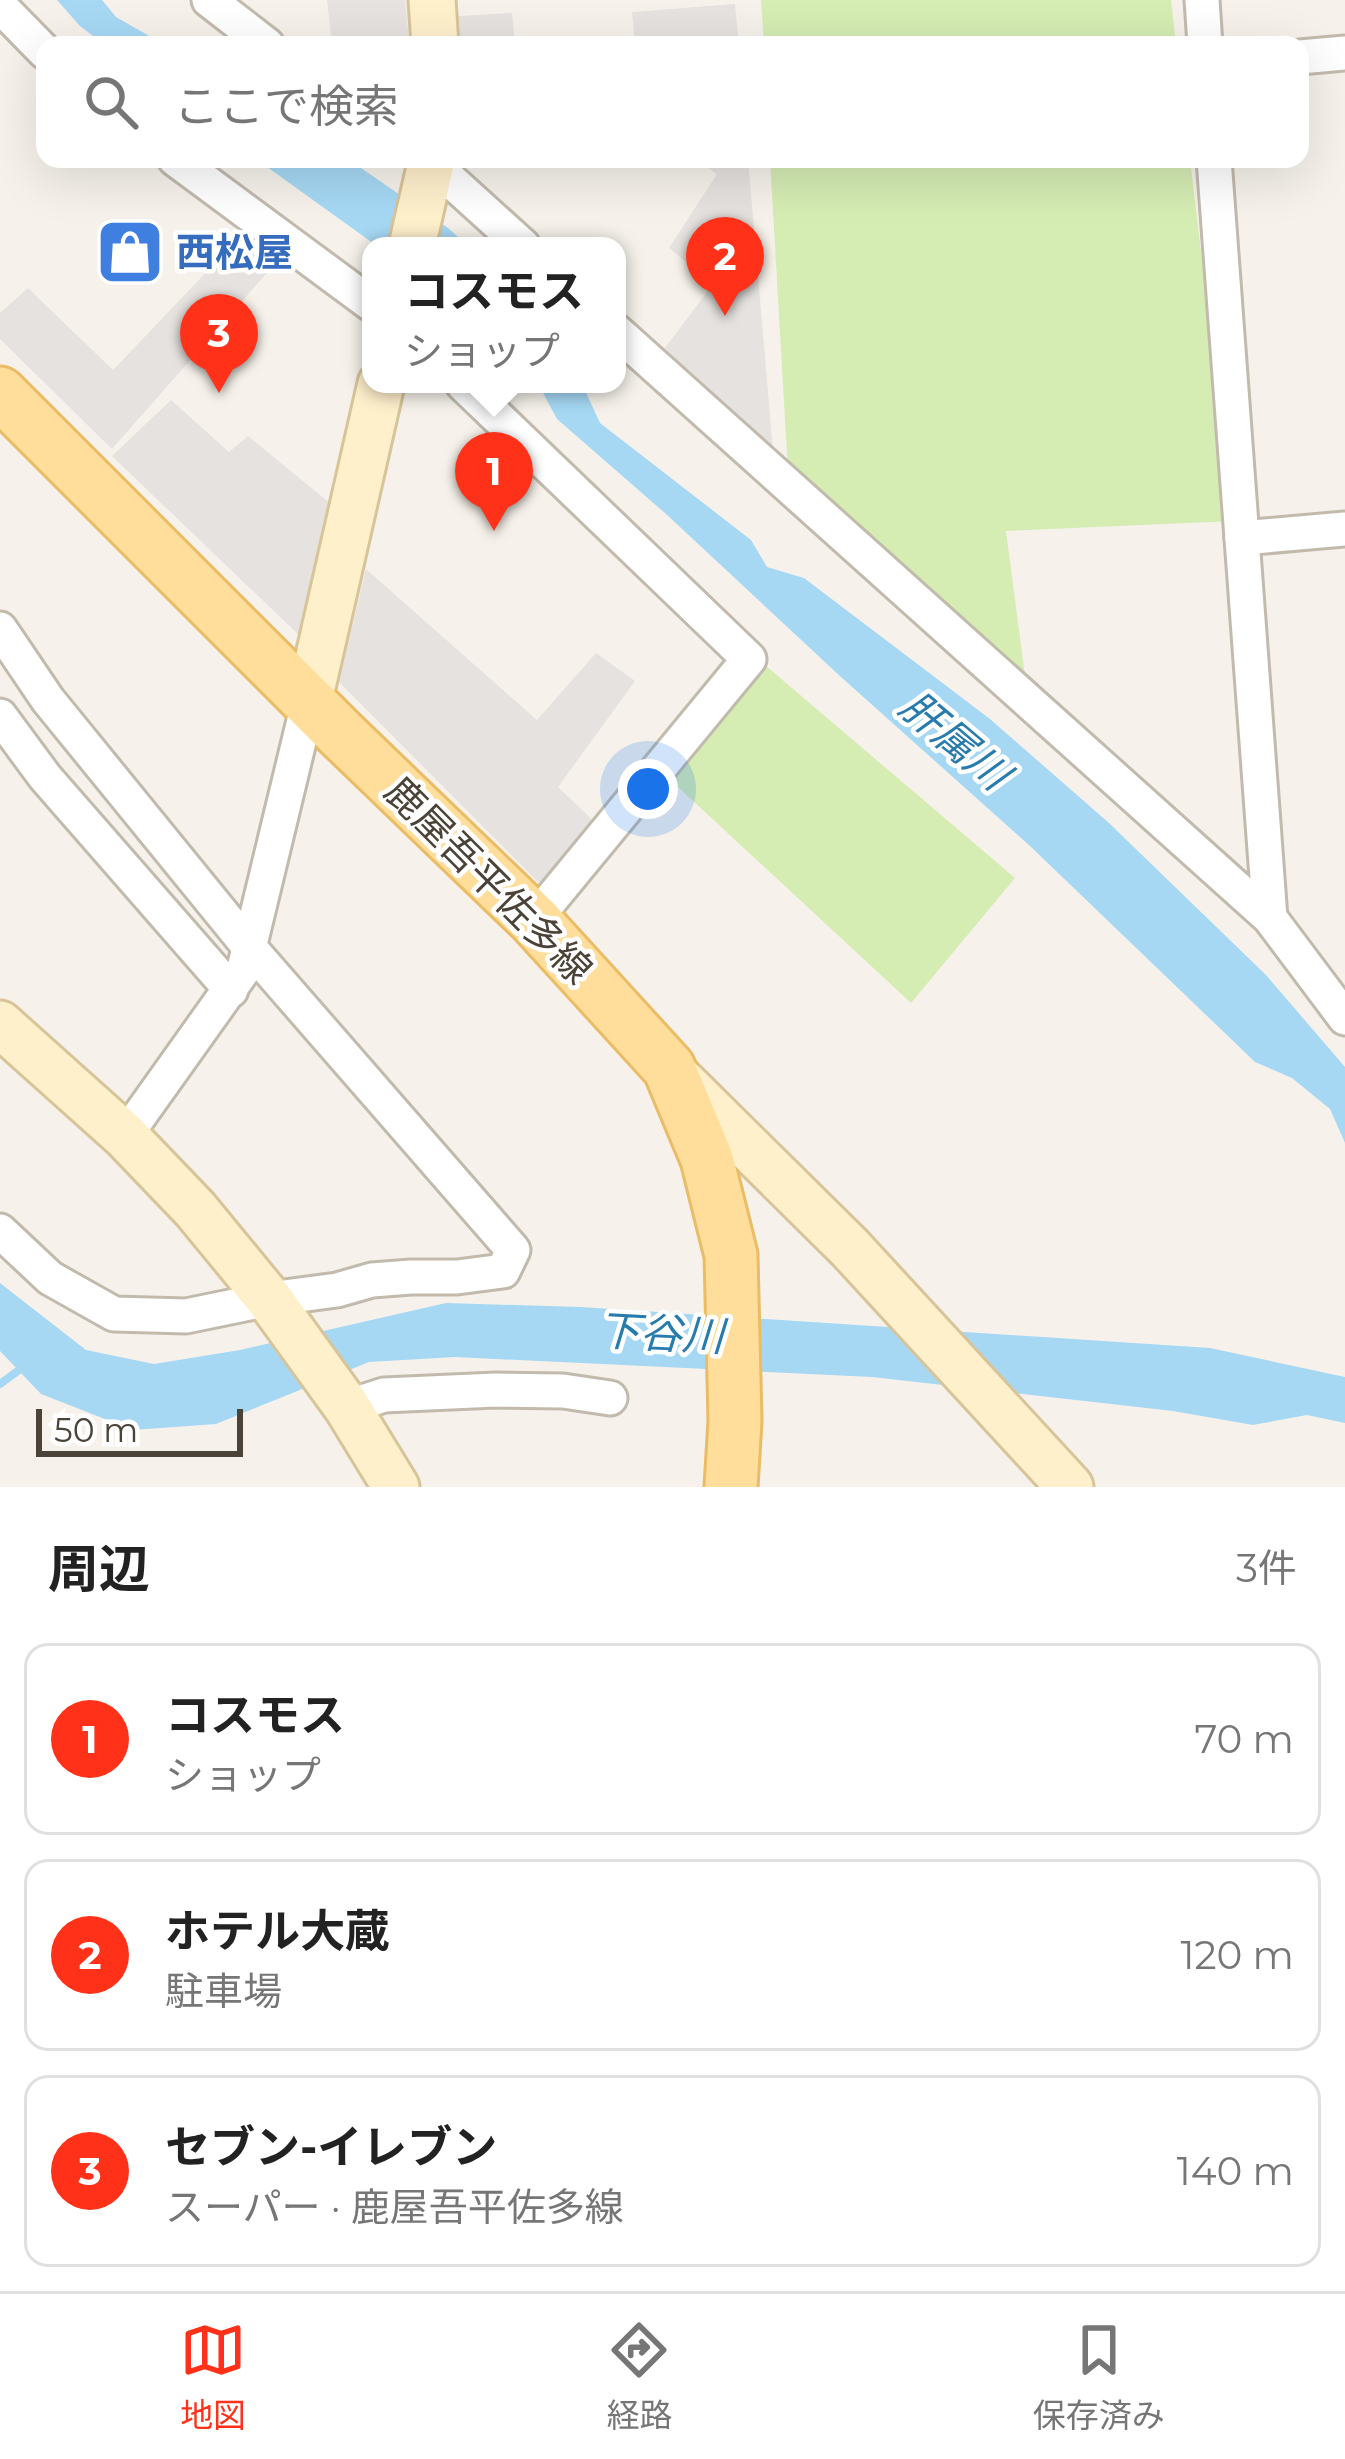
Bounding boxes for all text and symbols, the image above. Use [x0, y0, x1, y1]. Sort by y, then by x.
search box [36, 36, 1309, 168]
icon: search [78, 69, 144, 135]
text: ここで検索 [174, 78, 399, 133]
shop icon: 西松屋 [95, 217, 165, 287]
pin: 2 [686, 217, 764, 316]
place label: 西松屋 [176, 228, 293, 276]
popup [362, 237, 626, 393]
text: コスモス [404, 263, 584, 318]
pin: 3 [180, 294, 258, 393]
text: ショップ [404, 327, 560, 375]
pin: 1 [455, 432, 533, 531]
water label: 肝属川 [890, 680, 1023, 803]
your location [618, 759, 678, 819]
street label: 鹿屋吾平佐多線 [376, 767, 602, 993]
water label: 下谷川 [597, 1304, 729, 1362]
scale bar [36, 1403, 243, 1456]
text: 50 m [54, 1410, 138, 1450]
text: 周辺 [48, 1538, 150, 1600]
text: 3件 [1236, 1544, 1297, 1592]
text: コスモス [165, 1687, 345, 1742]
text: 1 [82, 1715, 98, 1763]
text: 70 m [1194, 1715, 1294, 1763]
text: ショップ [165, 1751, 321, 1799]
text: ホテル大蔵 [165, 1903, 390, 1958]
text: 2 [78, 1931, 102, 1979]
text: 120 m [1180, 1931, 1294, 1979]
text: 駐車場 [165, 1967, 282, 2015]
text: セブン-イレブン [165, 2119, 497, 2174]
text: 3 [78, 2147, 102, 2195]
text: 140 m [1177, 2147, 1294, 2195]
text: スーパー · 鹿屋吾平佐多線 [165, 2183, 624, 2231]
tab: 地図 [180, 2317, 246, 2437]
tab: 経路 [606, 2317, 672, 2437]
tab: 保存済み [1033, 2317, 1165, 2437]

